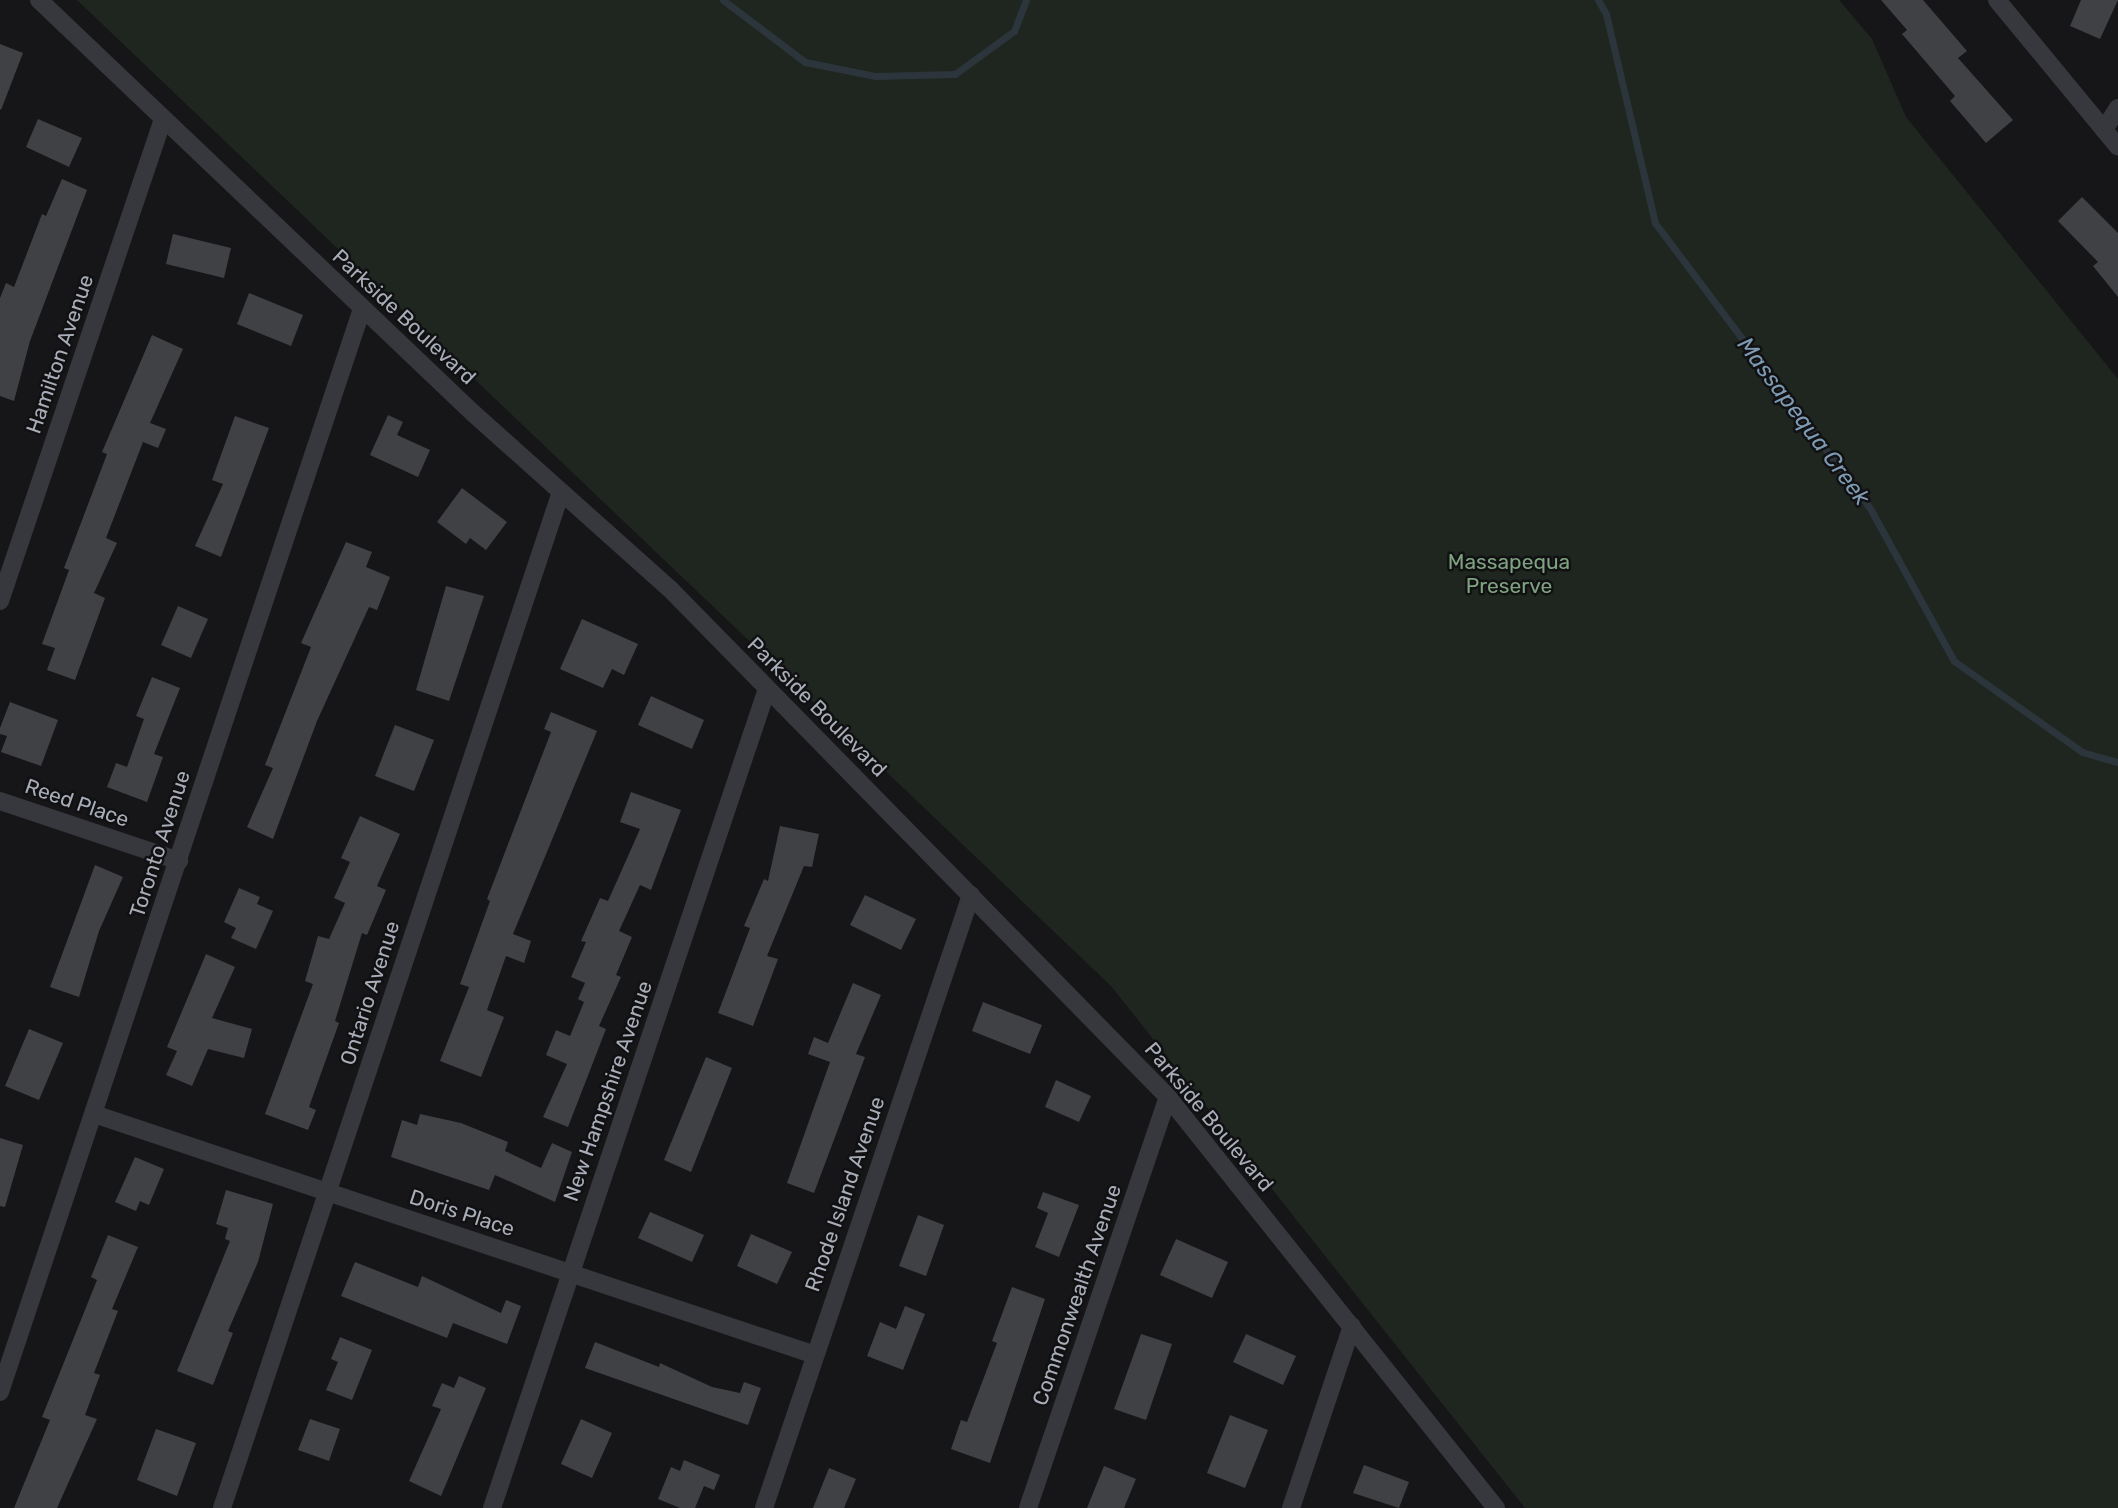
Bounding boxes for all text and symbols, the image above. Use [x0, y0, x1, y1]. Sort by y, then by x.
street label: Parkside Boulevard [327, 244, 481, 390]
street label: Hamilton Avenue [21, 271, 99, 437]
water label: Massapequa Creek [1732, 331, 1876, 511]
park label: Massapequa Preserve [1448, 549, 1570, 599]
street label: Parkside Boulevard [742, 632, 892, 782]
street label: Toronto Avenue [124, 767, 196, 921]
street label: Reed Place [22, 773, 132, 833]
street label: Ontario Avenue [335, 918, 405, 1068]
street label: New Hampshire Avenue [558, 977, 658, 1205]
street label: Parkside Boulevard [1139, 1037, 1279, 1197]
street label: Rhode Island Avenue [800, 1093, 890, 1295]
street label: Commonwealth Avenue [1027, 1181, 1127, 1409]
street label: Doris Place [406, 1184, 518, 1242]

